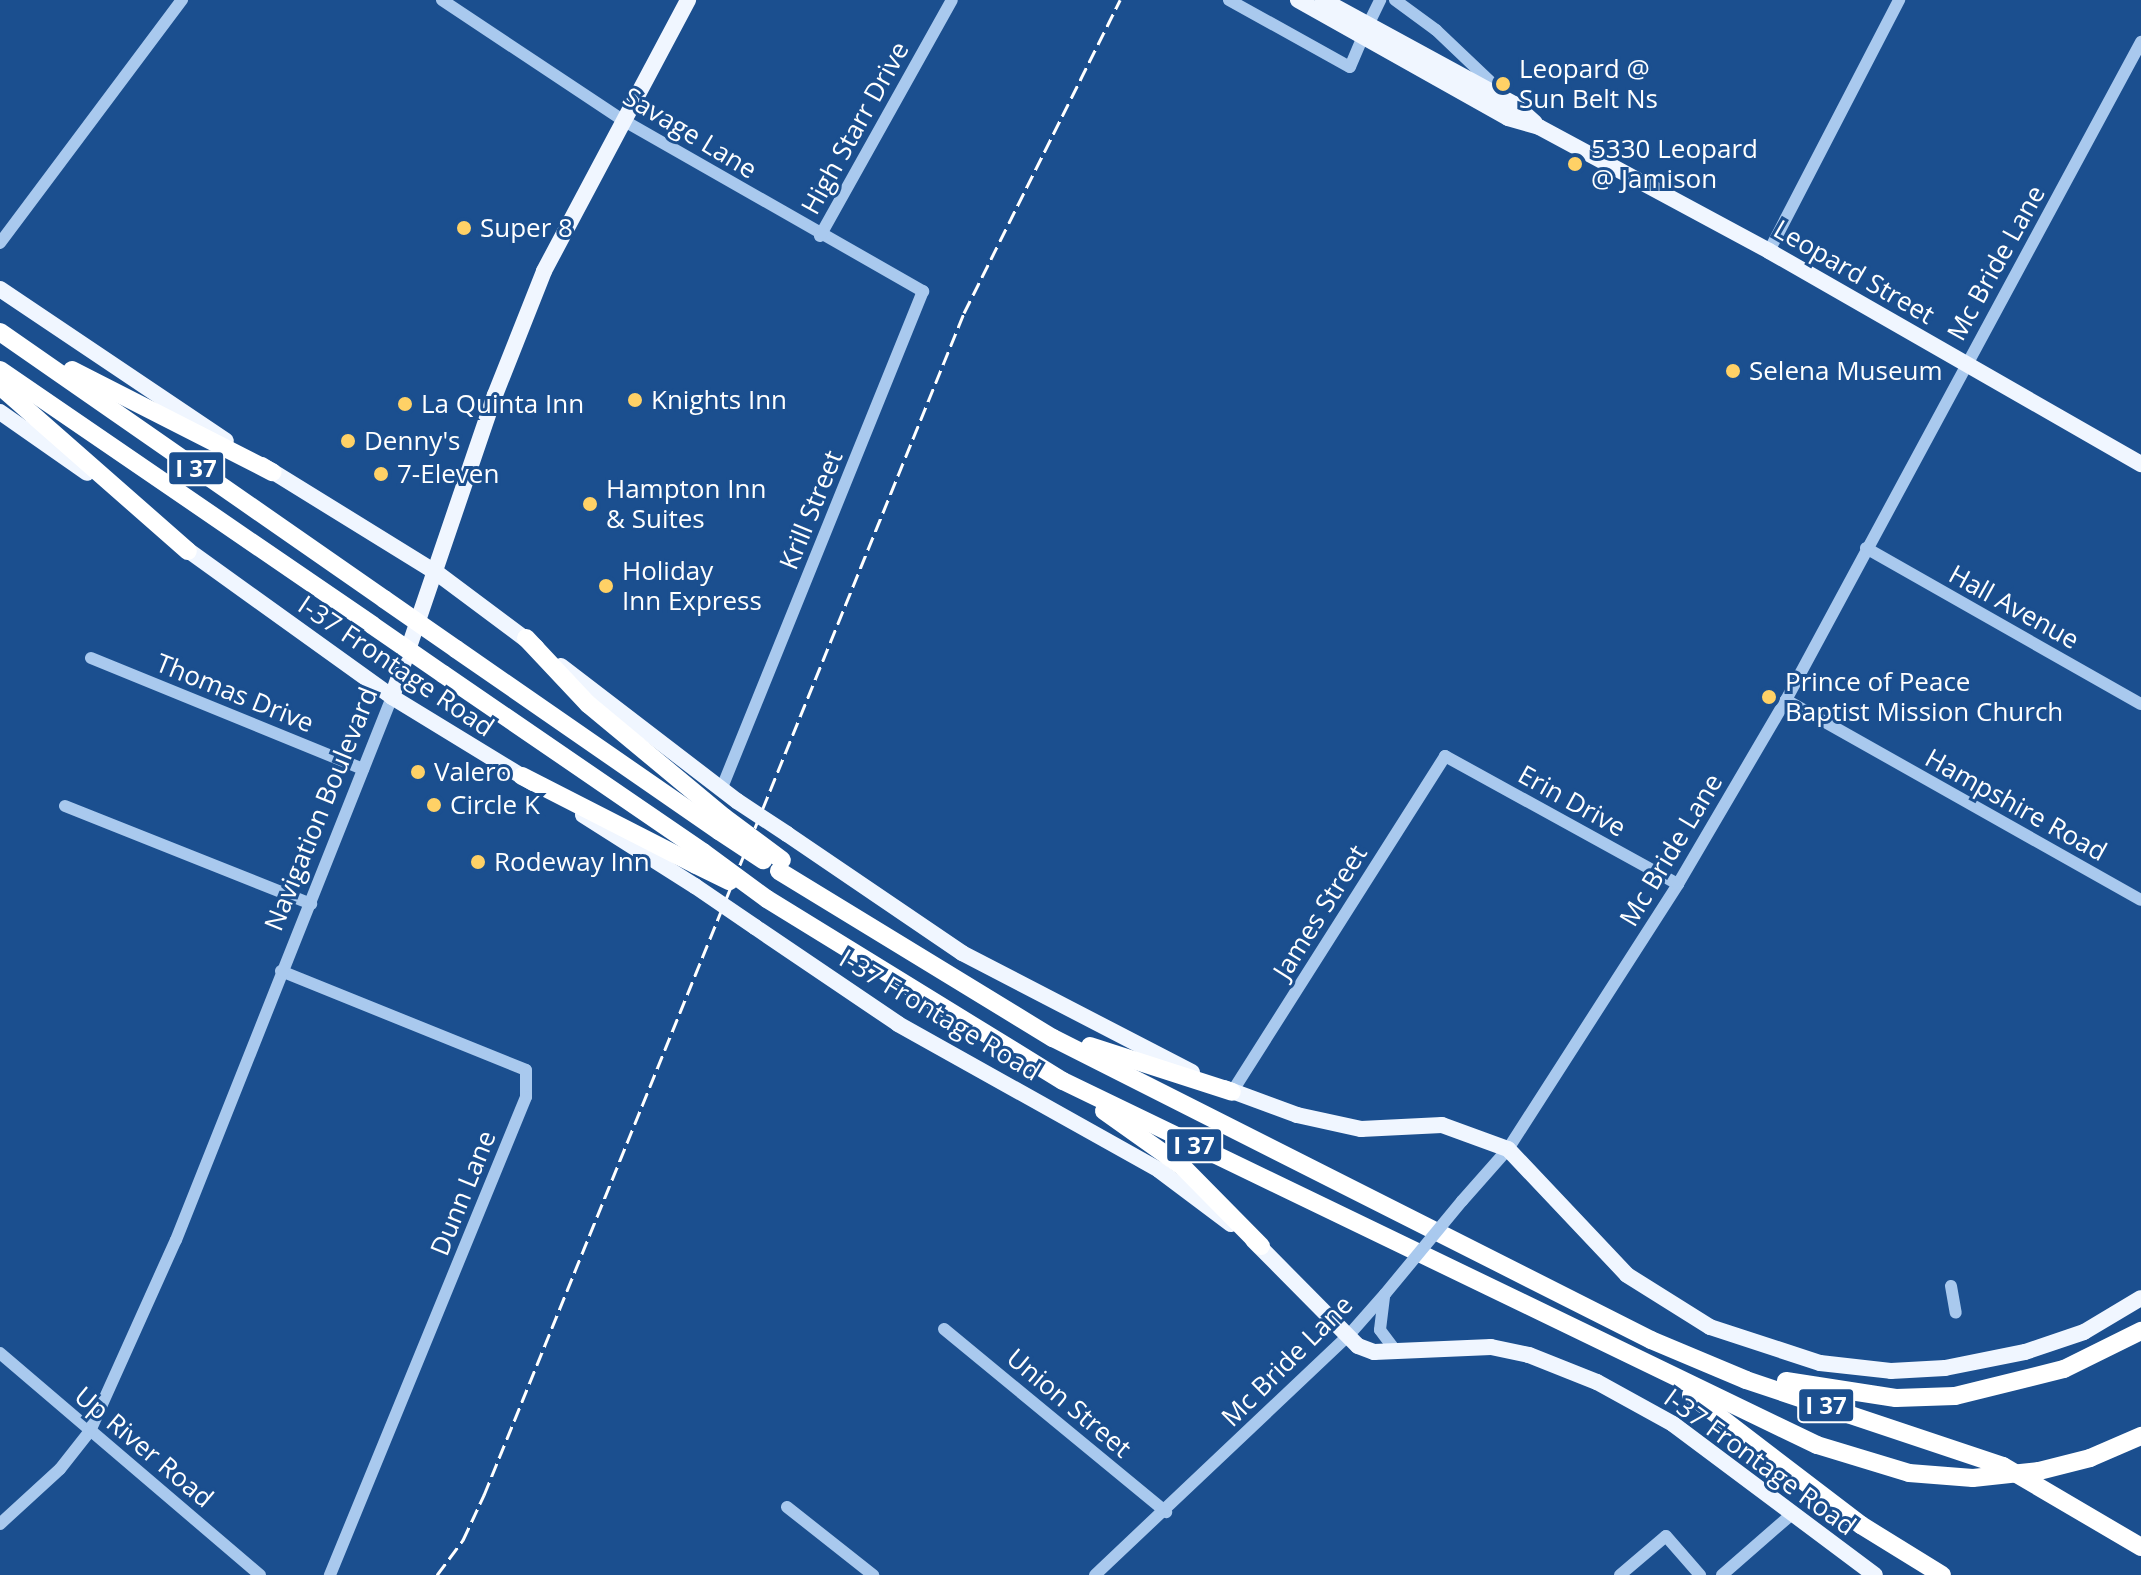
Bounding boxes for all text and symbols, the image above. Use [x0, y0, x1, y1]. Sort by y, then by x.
street label: High Starr Drive [795, 36, 915, 220]
place label: Leopard @ Sun Belt Ns [1519, 53, 1658, 114]
marker: Leopard @ Sun Belt Ns [1494, 75, 1512, 93]
street label: Savage Lane [618, 81, 762, 185]
place label: 5330 Leopard @ Jamison [1591, 133, 1758, 194]
marker: 5330 Leopard @ Jamison [1566, 155, 1584, 173]
street label: Mc Bride Lane [1941, 180, 2051, 346]
place label: Super 8 [480, 212, 573, 244]
street label: Leopard Street [1768, 213, 1940, 331]
marker: Super 8 [455, 219, 473, 237]
place label: Selena Museum [1749, 355, 1943, 387]
marker: Selena Museum [1724, 362, 1742, 380]
place label: Knights Inn [651, 384, 787, 416]
place label: La Quinta Inn [421, 388, 584, 420]
marker: Knights Inn [626, 391, 644, 409]
marker: La Quinta Inn [396, 395, 414, 413]
place label: Denny's [364, 425, 460, 457]
marker: Denny's [339, 432, 357, 450]
street label: Krill Street [773, 446, 849, 574]
road number: I 37 [166, 448, 226, 488]
place label: 7-Eleven [397, 458, 499, 490]
marker: 7-Eleven [372, 465, 390, 483]
place label: Hampton Inn & Suites [606, 473, 766, 534]
marker: Hampton Inn & Suites [581, 495, 599, 513]
place label: Holiday Inn Express [622, 555, 762, 616]
street label: Hall Avenue [1943, 558, 2085, 656]
marker: Holiday Inn Express [597, 577, 615, 595]
street label: I-37 Frontage Road [292, 589, 500, 743]
street label: Thomas Drive [152, 647, 318, 739]
place label: Prince of Peace Baptist Mission Church [1785, 666, 2063, 728]
street label: Navigation Boulevard [258, 683, 384, 935]
marker: Prince of Peace Baptist Mission Church [1760, 688, 1778, 706]
street label: Hampshire Road [1920, 742, 2112, 868]
place label: Valero [434, 756, 511, 788]
street label: Erin Drive [1513, 759, 1631, 843]
marker: Valero [409, 763, 427, 781]
street label: Mc Bride Lane [1613, 768, 1729, 932]
place label: Circle K [450, 789, 540, 821]
marker: Circle K [425, 796, 443, 814]
street label: James Street [1267, 839, 1373, 985]
place label: Rodeway Inn [494, 846, 650, 878]
marker: Rodeway Inn [469, 853, 487, 871]
street label: I-37 Frontage Road [834, 943, 1046, 1087]
road number: I 37 [1164, 1125, 1224, 1165]
street label: Dunn Lane [424, 1126, 502, 1260]
street label: Mc Bride Lane [1215, 1289, 1359, 1433]
street label: Union Street [1001, 1342, 1137, 1464]
street label: Up River Road [68, 1380, 220, 1514]
street label: I-37 Frontage Road [1658, 1382, 1862, 1542]
road number: I 37 [1796, 1385, 1856, 1425]

